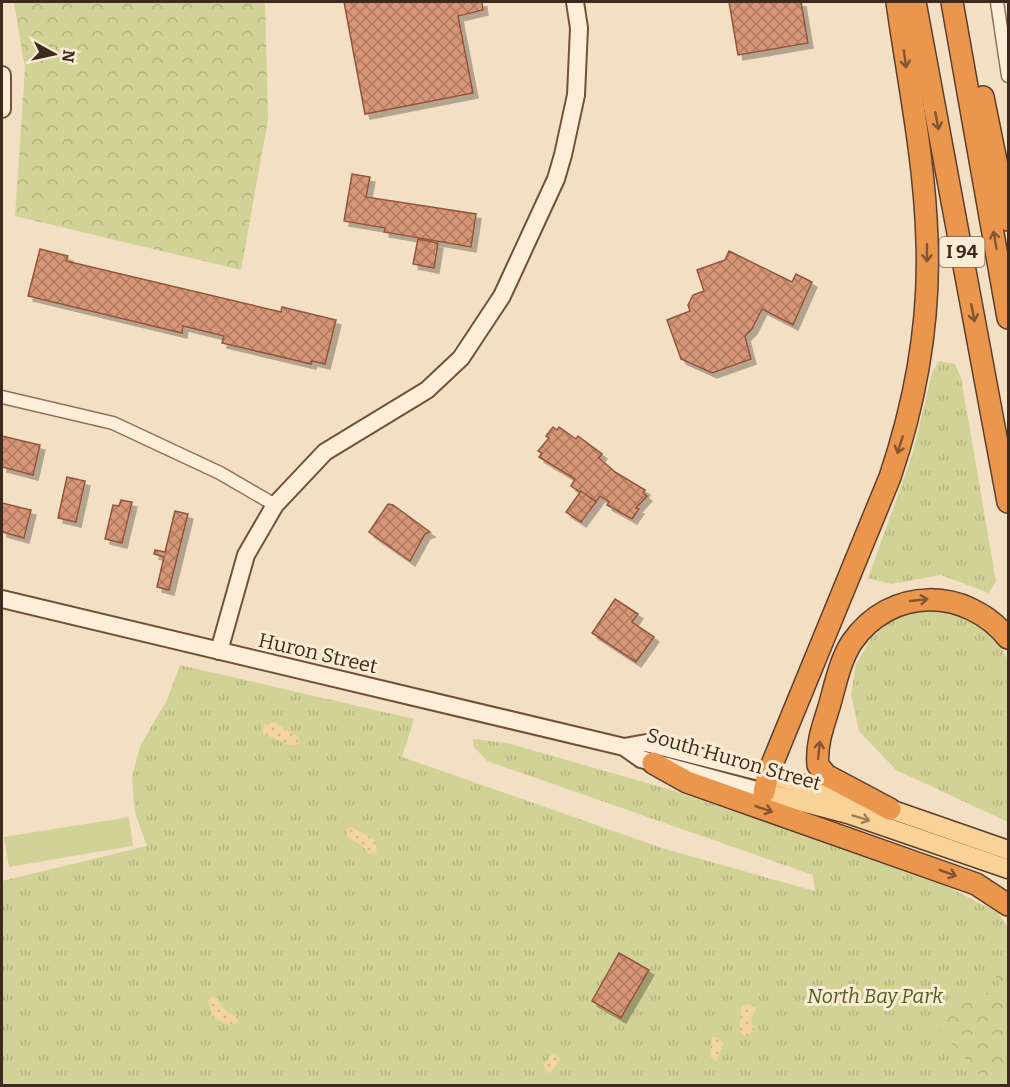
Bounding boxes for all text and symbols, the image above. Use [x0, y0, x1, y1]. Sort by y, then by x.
north arrow [24, 24, 84, 84]
text: N [58, 49, 79, 63]
one-way arrow [900, 49, 911, 69]
one-way arrow [932, 111, 943, 130]
one-way arrow [989, 230, 1000, 250]
road number: I 94 [940, 237, 984, 267]
one-way arrow [921, 243, 933, 263]
one-way arrow [968, 302, 979, 322]
one-way arrow [894, 435, 905, 454]
one-way arrow [909, 594, 928, 605]
street label: Huron Street [256, 628, 380, 678]
street label: South Huron Street [644, 723, 824, 795]
one-way arrow [814, 740, 825, 760]
one-way arrow [755, 804, 773, 815]
one-way arrow [851, 813, 870, 824]
one-way arrow [939, 869, 957, 880]
park label: North Bay Park [807, 984, 943, 1008]

